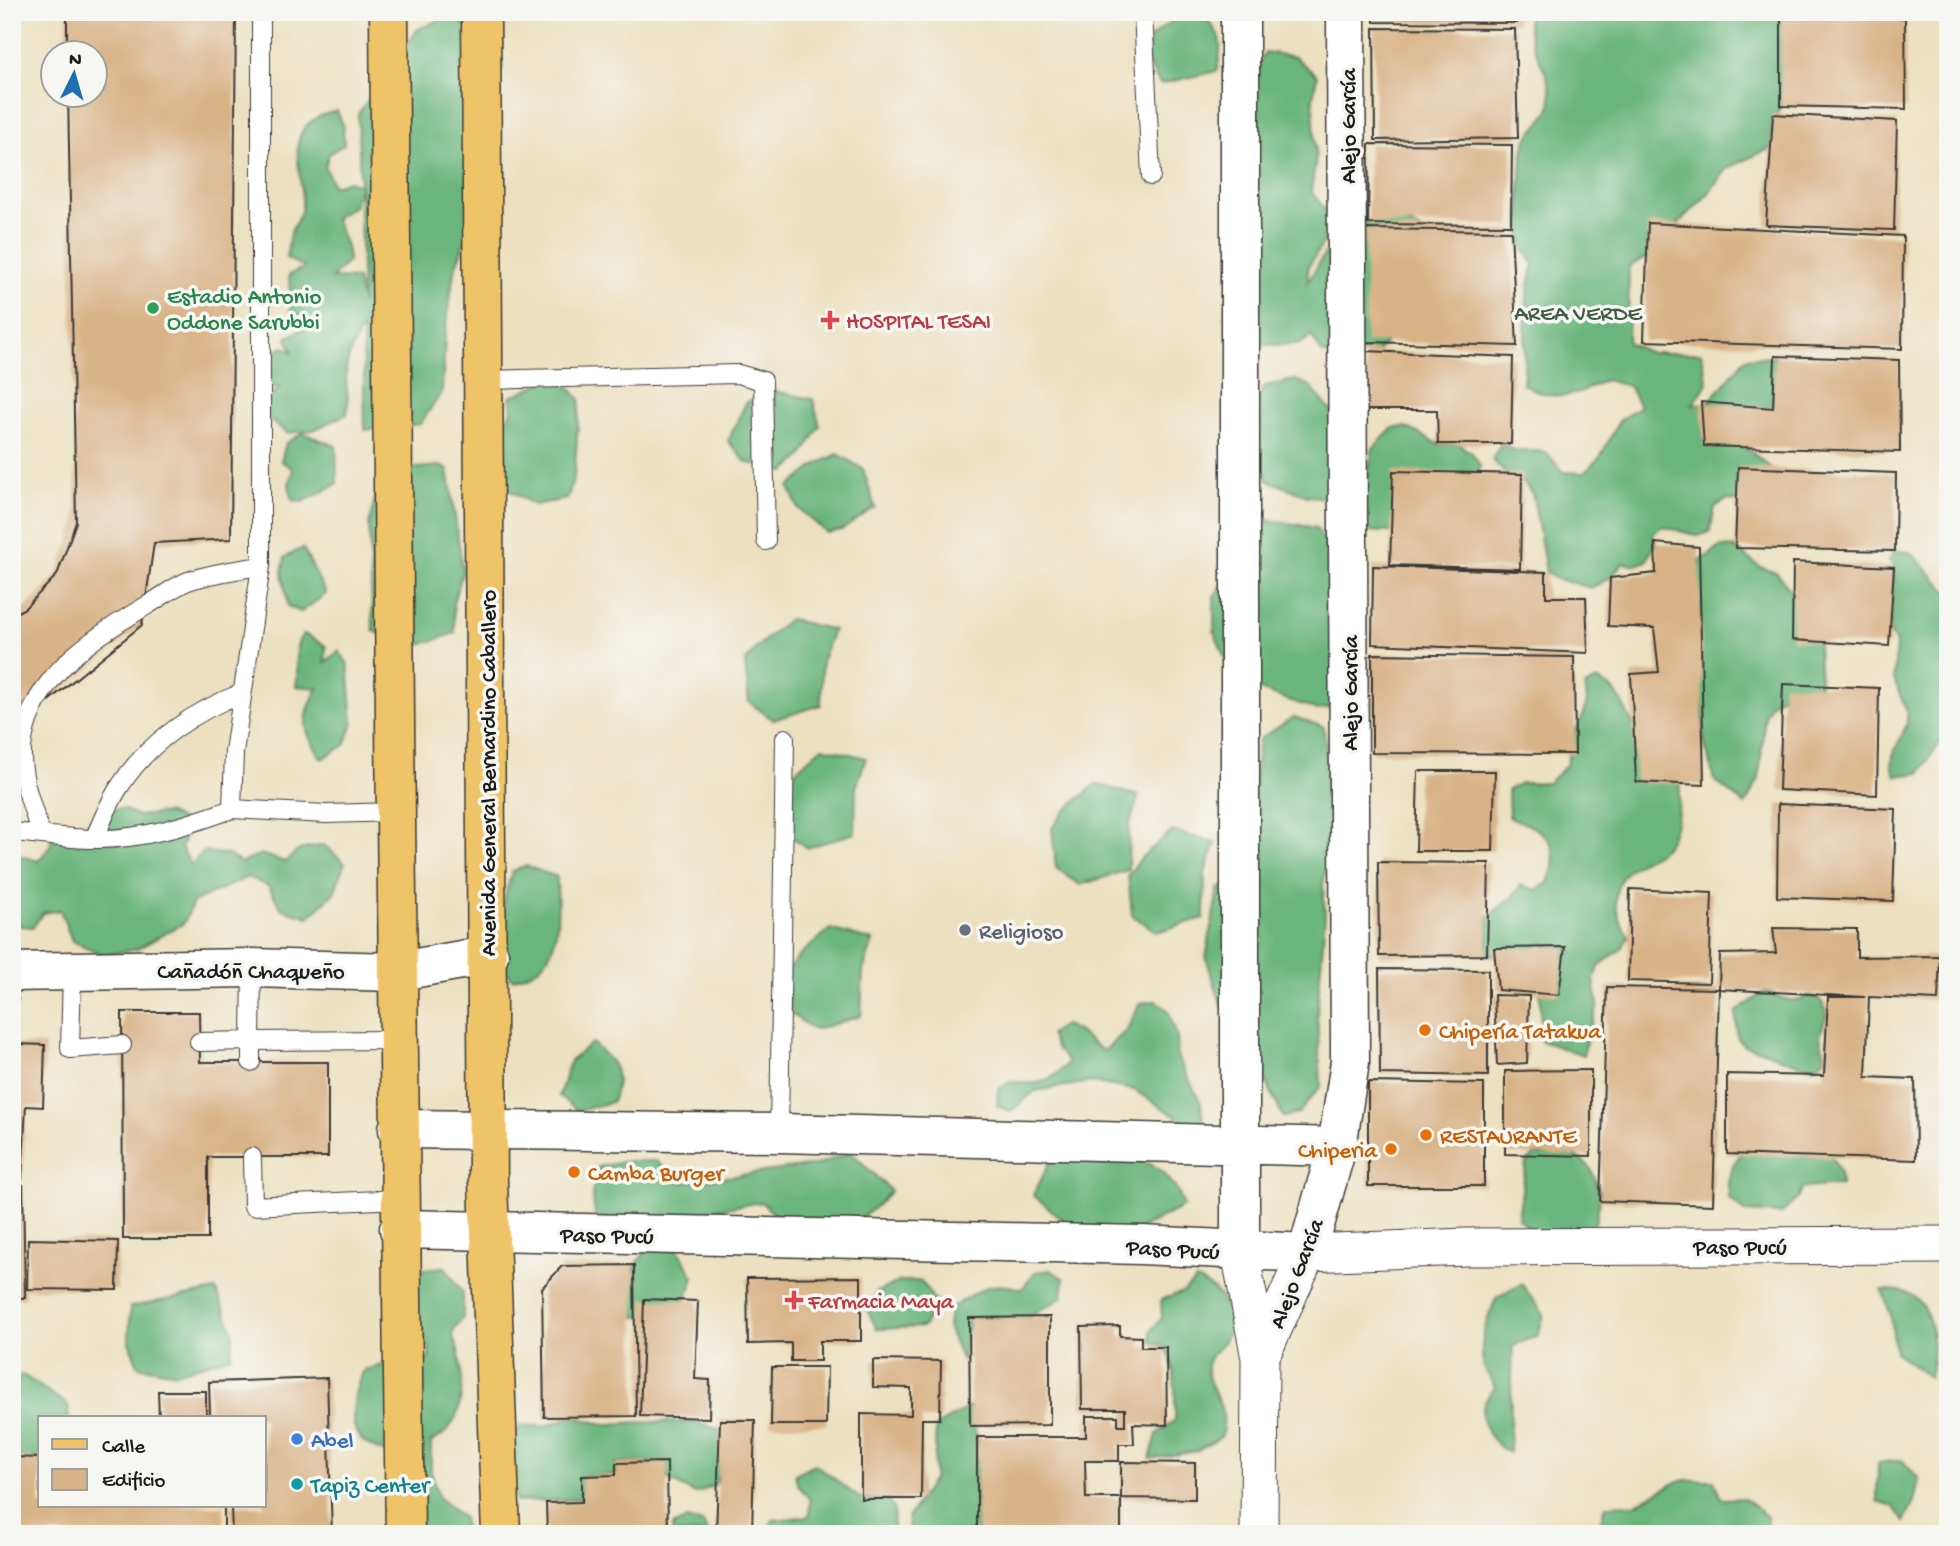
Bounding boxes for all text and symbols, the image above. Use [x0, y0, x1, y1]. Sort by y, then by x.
north arrow [38, 38, 108, 108]
text: N [68, 49, 82, 73]
street label: Alejo García [1337, 67, 1364, 184]
place label: Estadio Antonio Oddone Sarubbi [167, 285, 322, 338]
marker: Estadio Antonio Oddone Sarubbi [145, 300, 161, 316]
park label: AREA VERDE [1514, 302, 1643, 329]
marker: HOSPITAL TESAI [820, 310, 840, 330]
place label: HOSPITAL TESAI [846, 310, 991, 337]
street label: Avenida General Bernardino Caballero [477, 590, 504, 956]
street label: Alejo García [1339, 634, 1366, 751]
place label: Religioso [979, 920, 1063, 947]
marker: Religioso [957, 922, 973, 938]
street label: Cañadóñ Chaqueño [157, 960, 345, 987]
place label: Chipería Tatakua [1439, 1020, 1602, 1047]
marker: Chipería Tatakua [1417, 1022, 1433, 1038]
place label: RESTAURANTE [1440, 1125, 1578, 1152]
marker: RESTAURANTE [1418, 1127, 1434, 1143]
place label: Chiperia [1298, 1139, 1378, 1166]
marker: Chiperia [1383, 1141, 1399, 1157]
place label: Camba Burger [588, 1162, 726, 1189]
marker: Camba Burger [566, 1164, 582, 1180]
street label: Alejo García [1265, 1214, 1332, 1333]
street label: Paso Pucú [559, 1223, 654, 1252]
street label: Paso Pucú [1124, 1236, 1220, 1267]
street label: Paso Pucú [1692, 1236, 1787, 1263]
place label: Farmacia Maya [807, 1290, 955, 1317]
marker: Farmacia Maya [786, 1292, 802, 1308]
legend [38, 1416, 266, 1508]
place label: Abel [311, 1429, 354, 1456]
marker: Abel [289, 1431, 305, 1447]
text: Calle [102, 1436, 146, 1461]
text: Edificio [102, 1470, 166, 1495]
place label: Tapiz Center [309, 1474, 431, 1501]
marker: Tapiz Center [289, 1476, 305, 1492]

